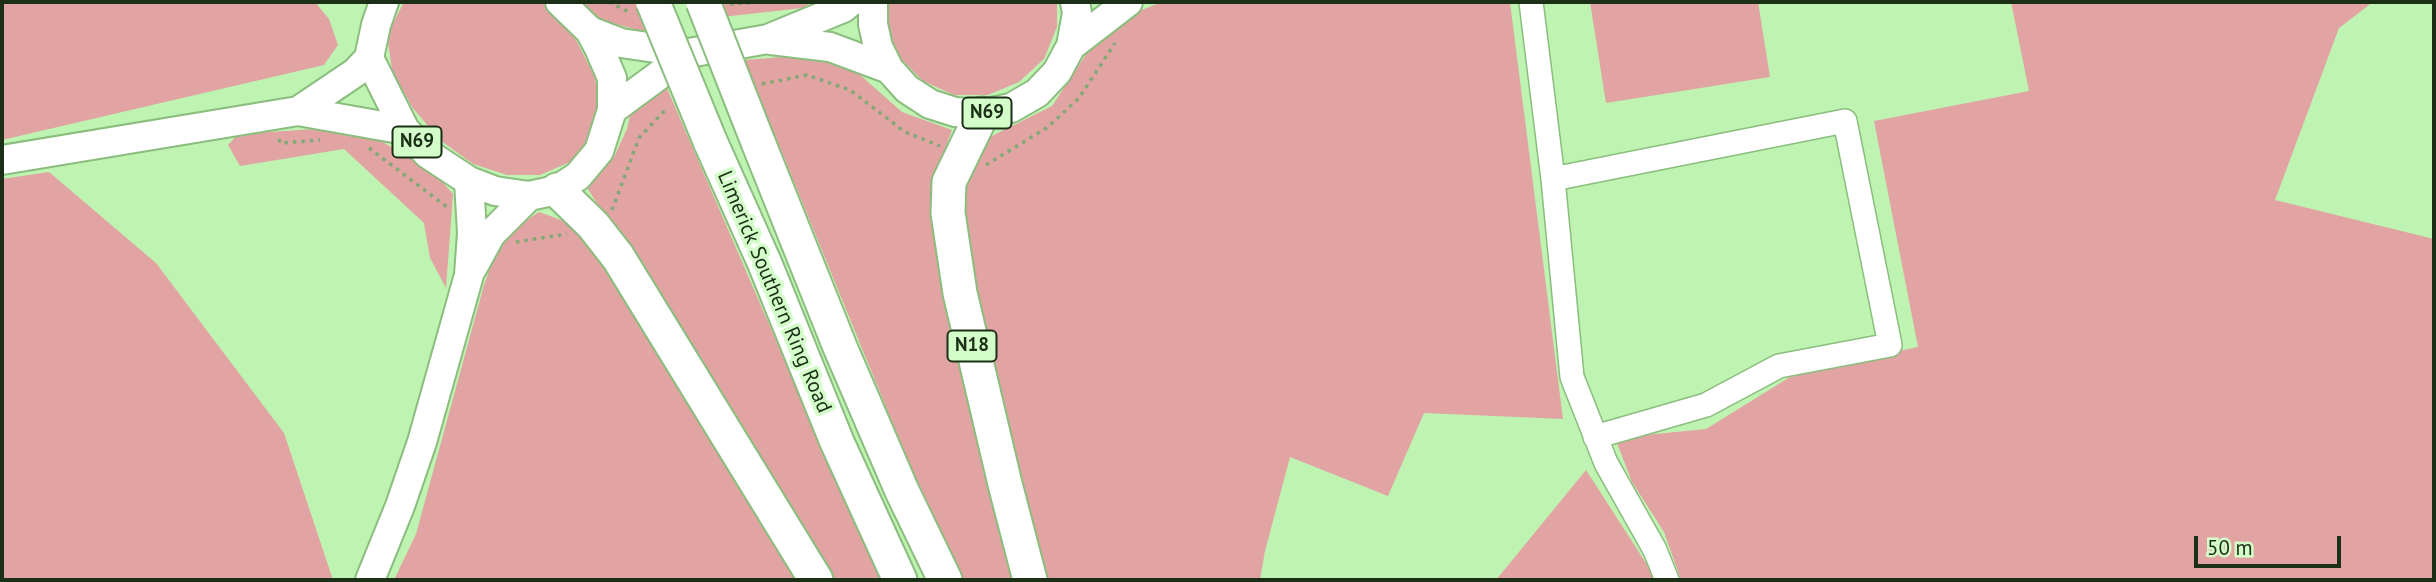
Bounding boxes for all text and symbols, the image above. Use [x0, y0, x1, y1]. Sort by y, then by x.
road number: N69 [962, 97, 1012, 128]
road number: N69 [392, 126, 442, 158]
street label: Limerick Southern Ring Road [712, 167, 836, 417]
road number: N18 [948, 330, 996, 362]
scale bar [2198, 522, 2345, 566]
text: 50 m [2207, 534, 2253, 561]

